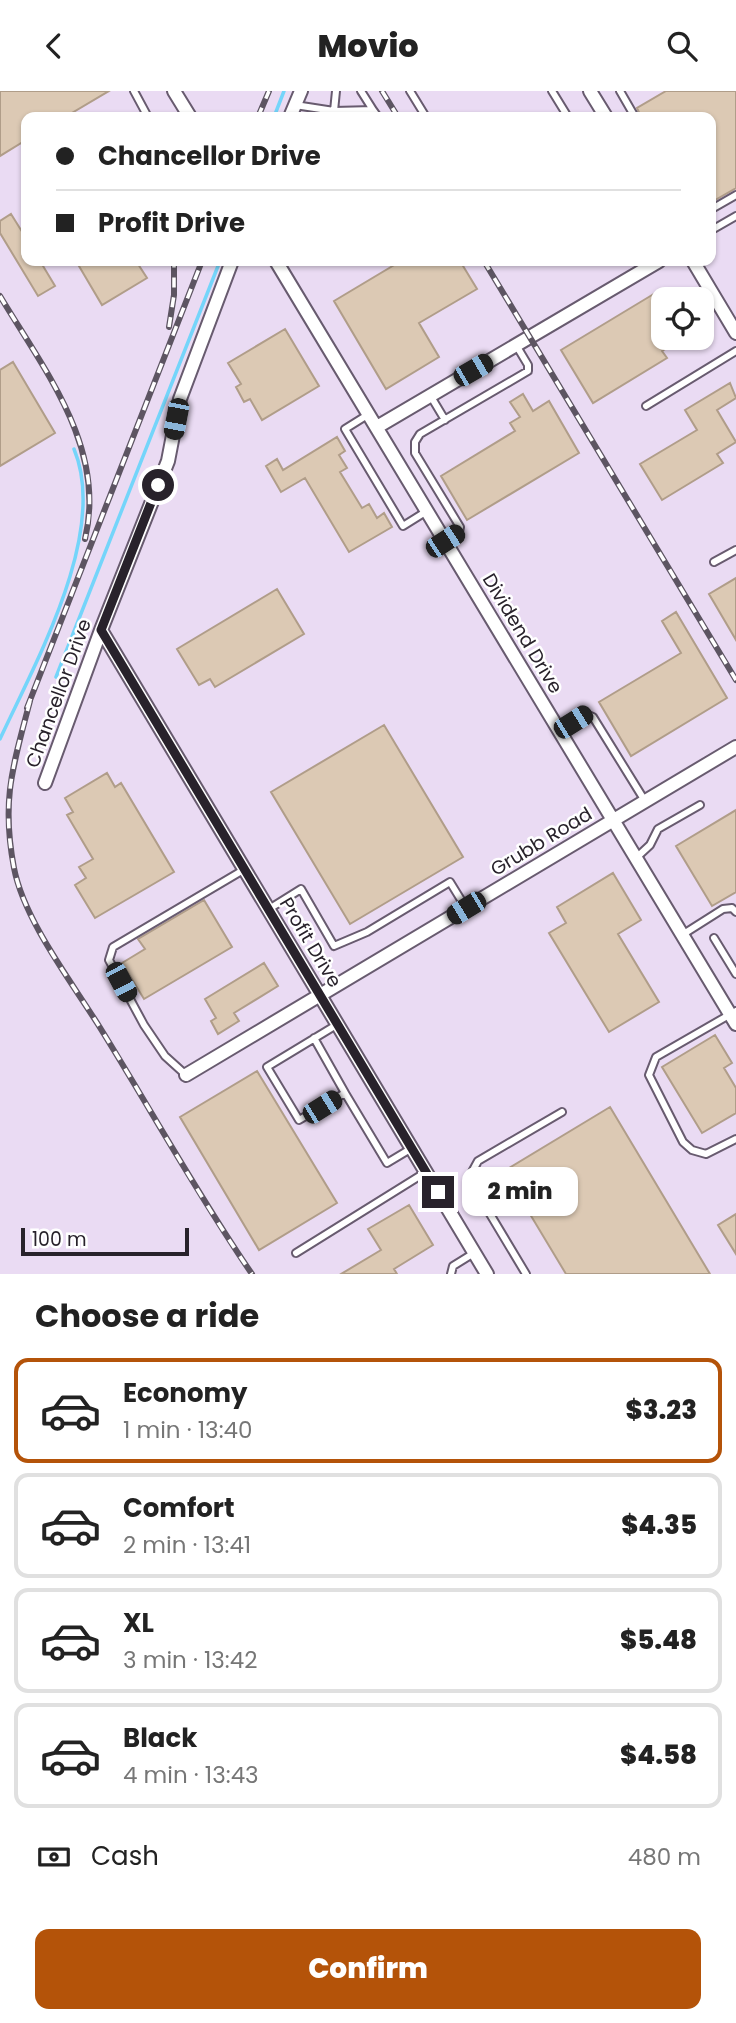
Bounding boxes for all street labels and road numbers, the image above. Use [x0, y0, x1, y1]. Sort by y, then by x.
street label: Dividend Drive [476, 568, 569, 698]
street label: Chancellor Drive [19, 615, 98, 771]
street label: Grubb Road [485, 800, 597, 882]
street label: Profit Drive [273, 892, 348, 992]

